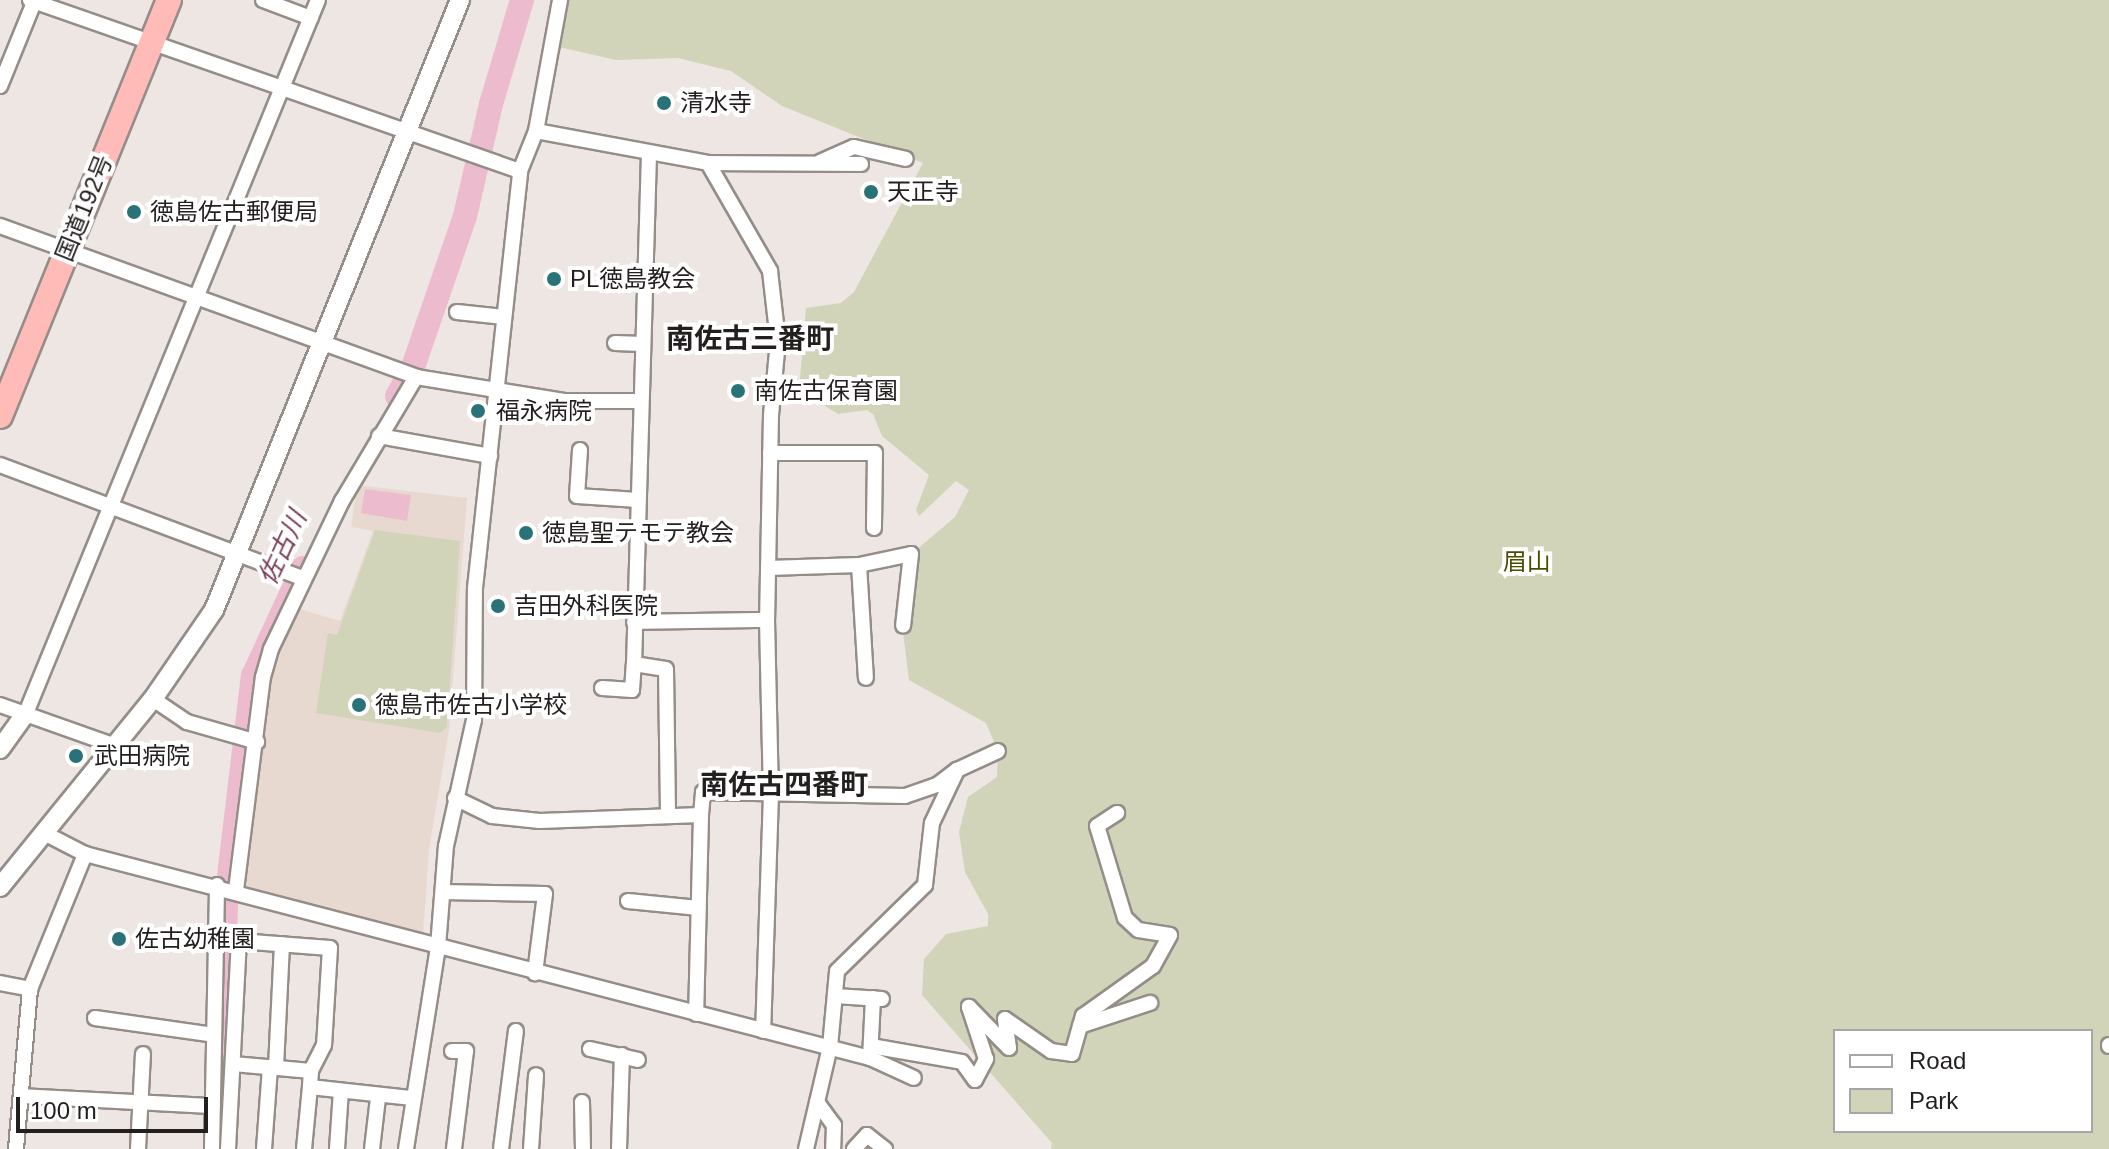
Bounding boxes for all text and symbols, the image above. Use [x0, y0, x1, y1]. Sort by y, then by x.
place label: 清水寺 [680, 89, 752, 117]
marker: 清水寺 [655, 94, 673, 112]
street label: 国道192号 [50, 151, 118, 265]
place label: 天正寺 [887, 178, 959, 206]
marker: 天正寺 [862, 183, 880, 201]
place label: 徳島佐古郵便局 [150, 198, 318, 226]
marker: 徳島佐古郵便局 [125, 203, 143, 221]
place label: PL徳島教会 [570, 265, 695, 293]
marker: PL徳島教会 [545, 270, 563, 288]
district label: 南佐古三番町 [666, 322, 834, 356]
place label: 南佐古保育園 [754, 377, 898, 405]
marker: 南佐古保育園 [729, 382, 747, 400]
place label: 福永病院 [496, 397, 592, 425]
marker: 福永病院 [467, 400, 489, 422]
water label: 佐古川 [252, 506, 314, 590]
place label: 徳島聖テモテ教会 [542, 519, 734, 547]
marker: 徳島聖テモテ教会 [517, 524, 535, 542]
park label: 眉山 [1503, 548, 1551, 576]
place label: 吉田外科医院 [514, 592, 658, 620]
marker: 吉田外科医院 [489, 597, 507, 615]
place label: 徳島市佐古小学校 [375, 691, 567, 719]
marker: 徳島市佐古小学校 [350, 696, 368, 714]
place label: 武田病院 [94, 742, 190, 770]
marker: 武田病院 [65, 745, 87, 767]
district label: 南佐古四番町 [700, 768, 868, 802]
place label: 佐古幼稚園 [135, 925, 255, 953]
marker: 佐古幼稚園 [110, 930, 128, 948]
legend [1833, 1029, 2093, 1133]
text: Road [1909, 1047, 1966, 1074]
scale bar [20, 1081, 212, 1131]
text: Park [1909, 1087, 1958, 1114]
text: 100 m [30, 1097, 97, 1124]

